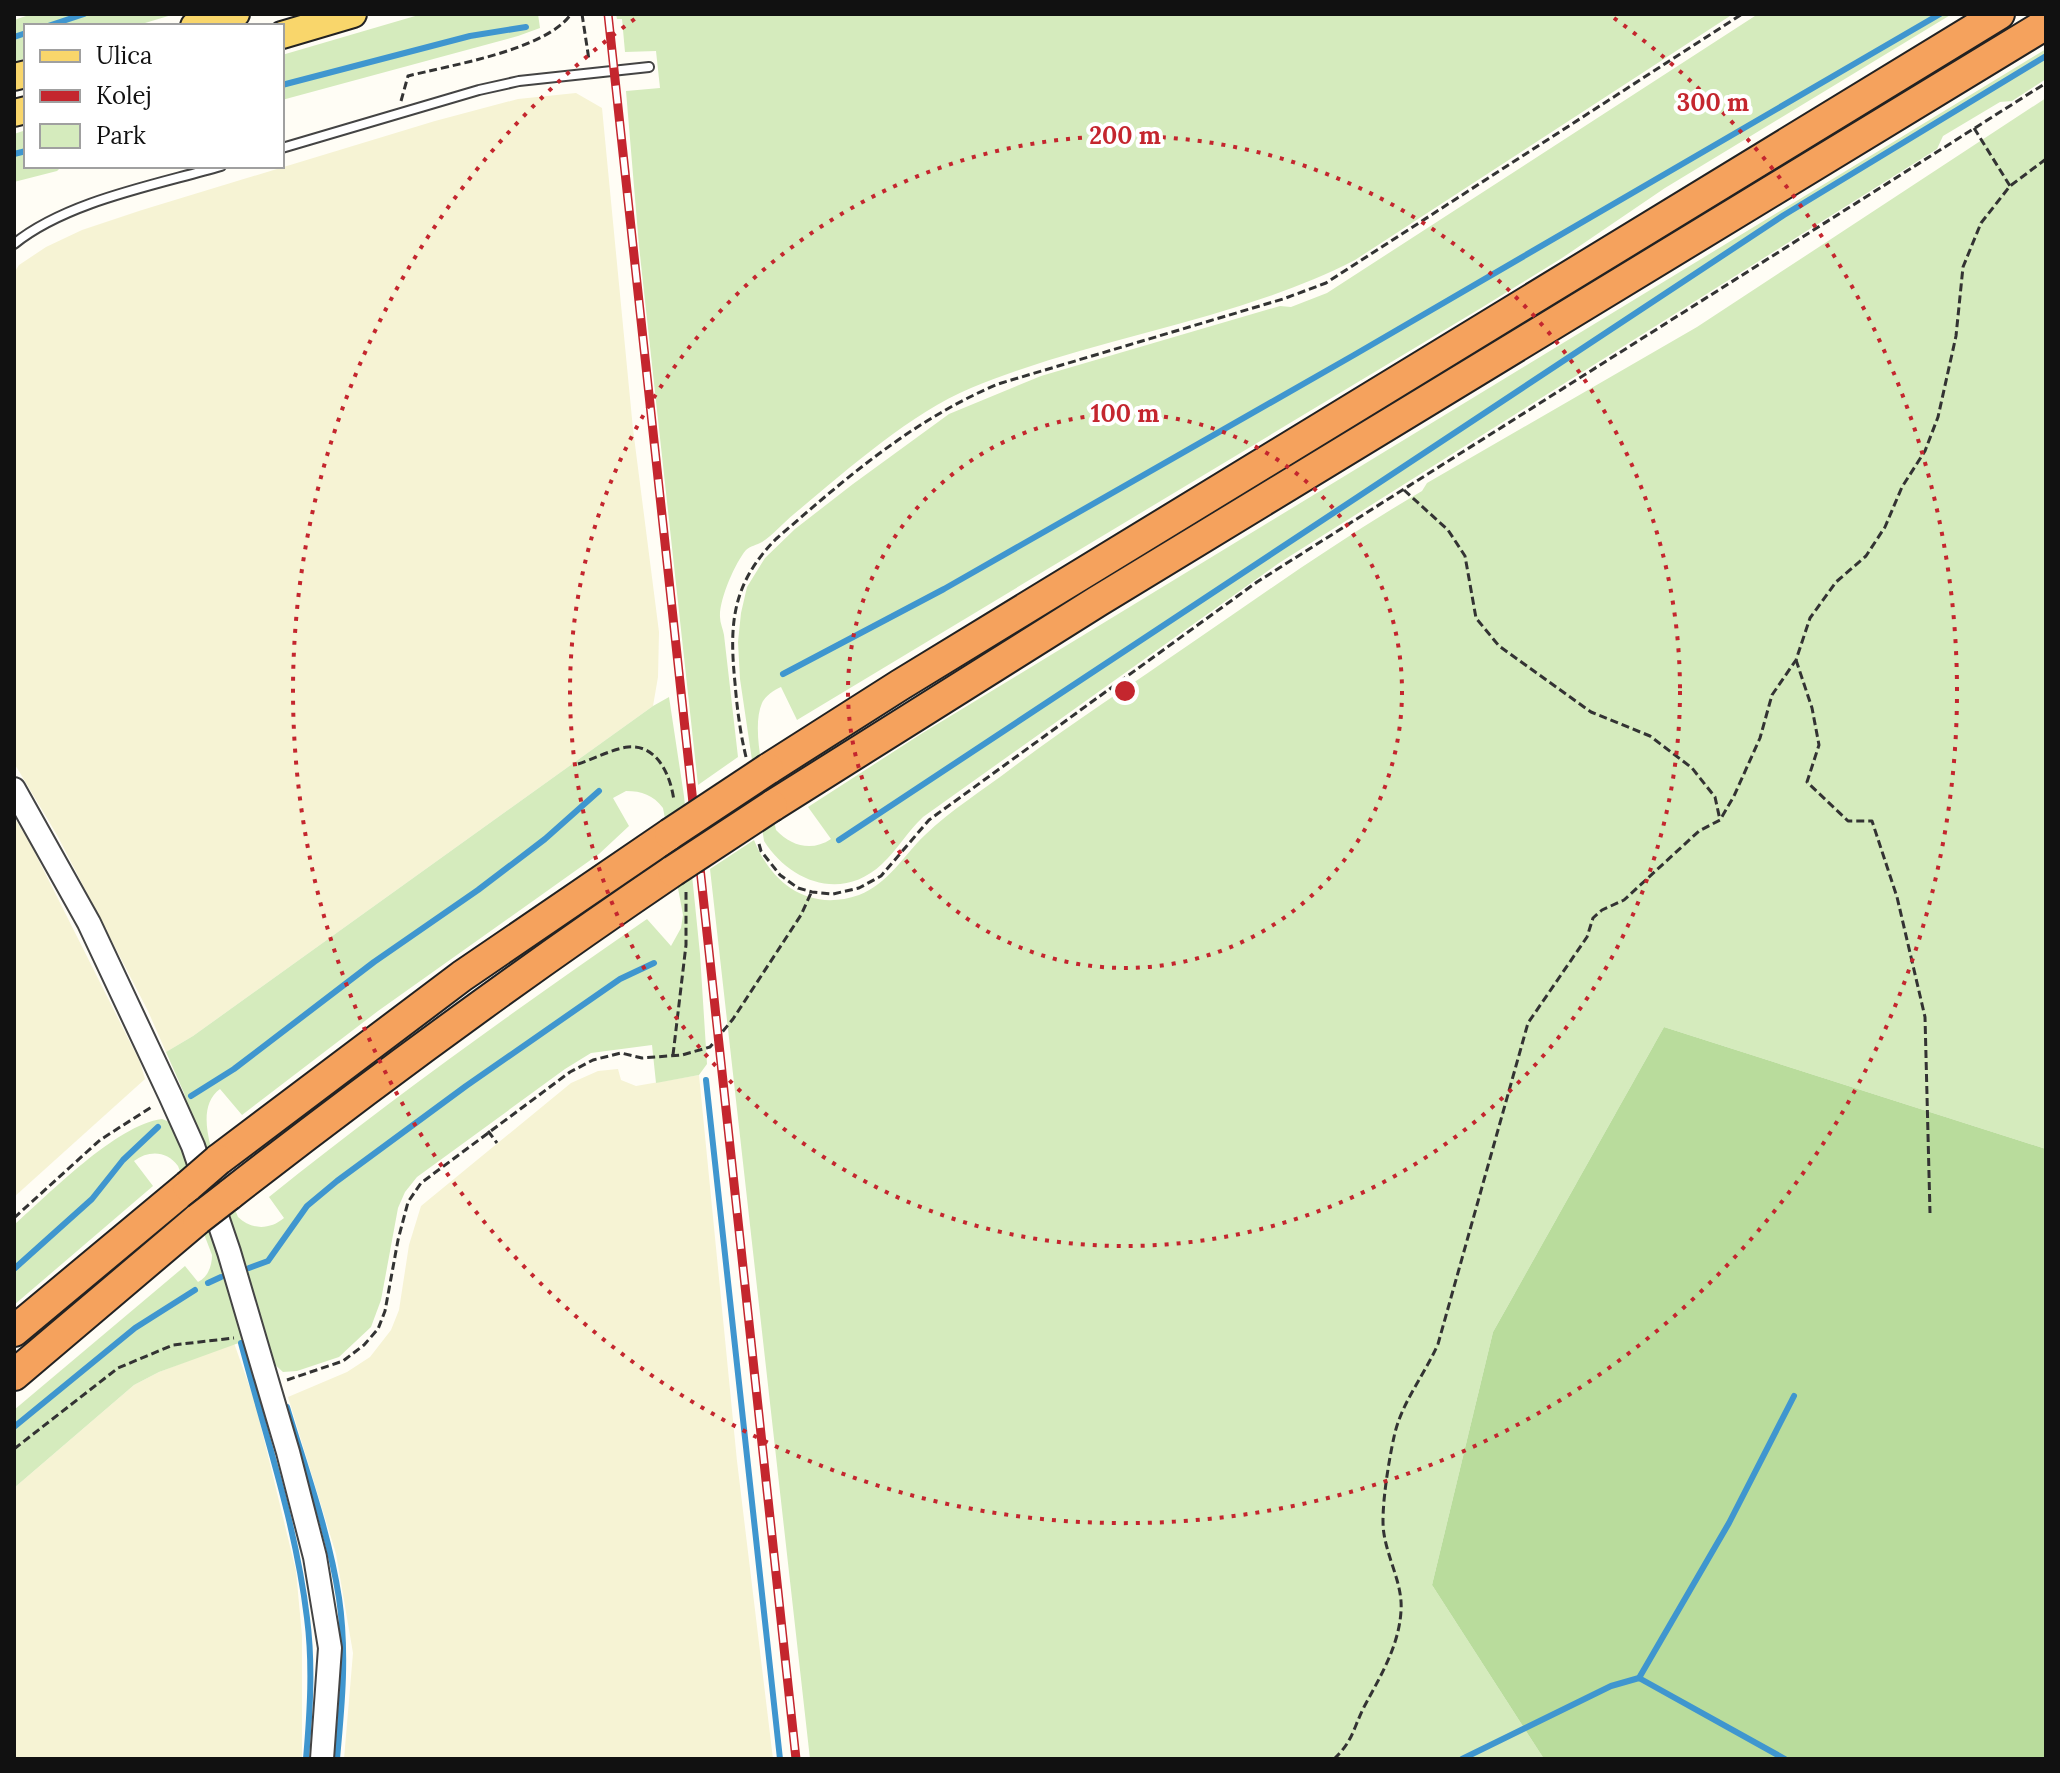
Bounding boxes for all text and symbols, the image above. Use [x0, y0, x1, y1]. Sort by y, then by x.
legend [24, 24, 284, 168]
text: Ulica [96, 40, 152, 71]
text: Kolej [96, 80, 152, 111]
text: 300 m [1677, 87, 1749, 118]
text: Park [96, 120, 146, 151]
text: 200 m [1089, 120, 1161, 151]
text: 100 m [1091, 398, 1159, 429]
centre of rings [1111, 677, 1139, 705]

